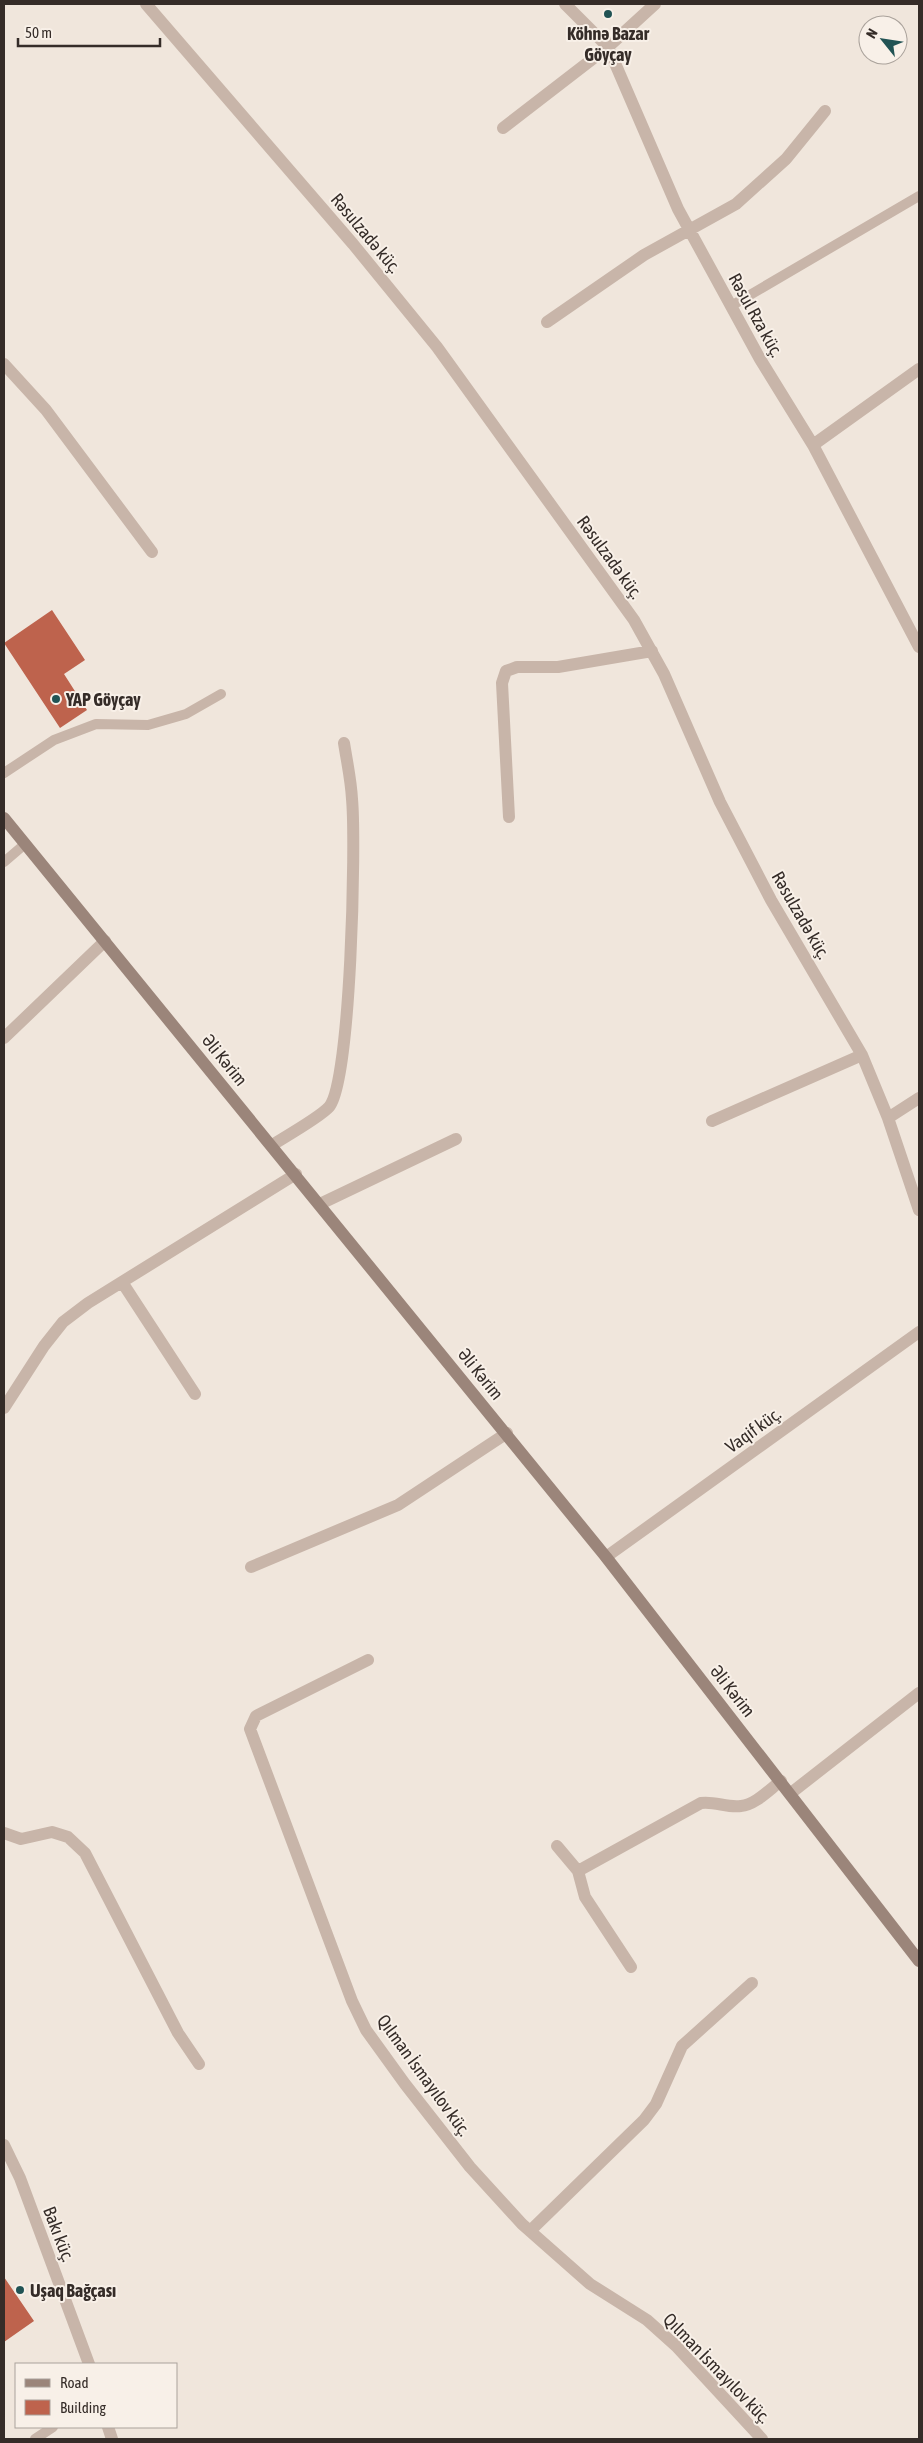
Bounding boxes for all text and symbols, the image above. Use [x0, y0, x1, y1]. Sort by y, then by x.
marker: Köhnə Bazar Göyçay [602, 8, 614, 20]
scale bar [18, 15, 160, 47]
north arrow [858, 15, 908, 65]
place label: Köhnə Bazar Göyçay [567, 23, 650, 65]
text: 50 m [25, 24, 52, 41]
text: N [863, 26, 881, 41]
street label: Rəsulzadə küç. [327, 189, 405, 277]
street label: Rəsul Rza küç. [724, 270, 788, 360]
street label: Rəsulzadə küç. [573, 511, 647, 603]
place label: YAP Göyçay [65, 689, 141, 710]
marker: YAP Göyçay [50, 693, 62, 705]
street label: Rəsulzadə küç. [768, 868, 834, 962]
street label: Əli Kərim [198, 1030, 252, 1090]
street label: Əli Kərim [454, 1344, 508, 1404]
street label: Vaqif küç. [721, 1403, 785, 1457]
street label: Əli Kərim [706, 1661, 760, 1721]
street label: Qılman İsmayılov küç. [373, 2010, 475, 2140]
street label: Bakı küç. [39, 2203, 79, 2265]
place label: Uşaq Bağçası [30, 2280, 116, 2301]
marker: Uşaq Bağçası [14, 2284, 26, 2296]
street label: Qılman İsmayılov küç. [659, 2309, 775, 2427]
legend [15, 2363, 178, 2428]
text: Road [60, 2374, 89, 2391]
text: Building [60, 2399, 106, 2416]

